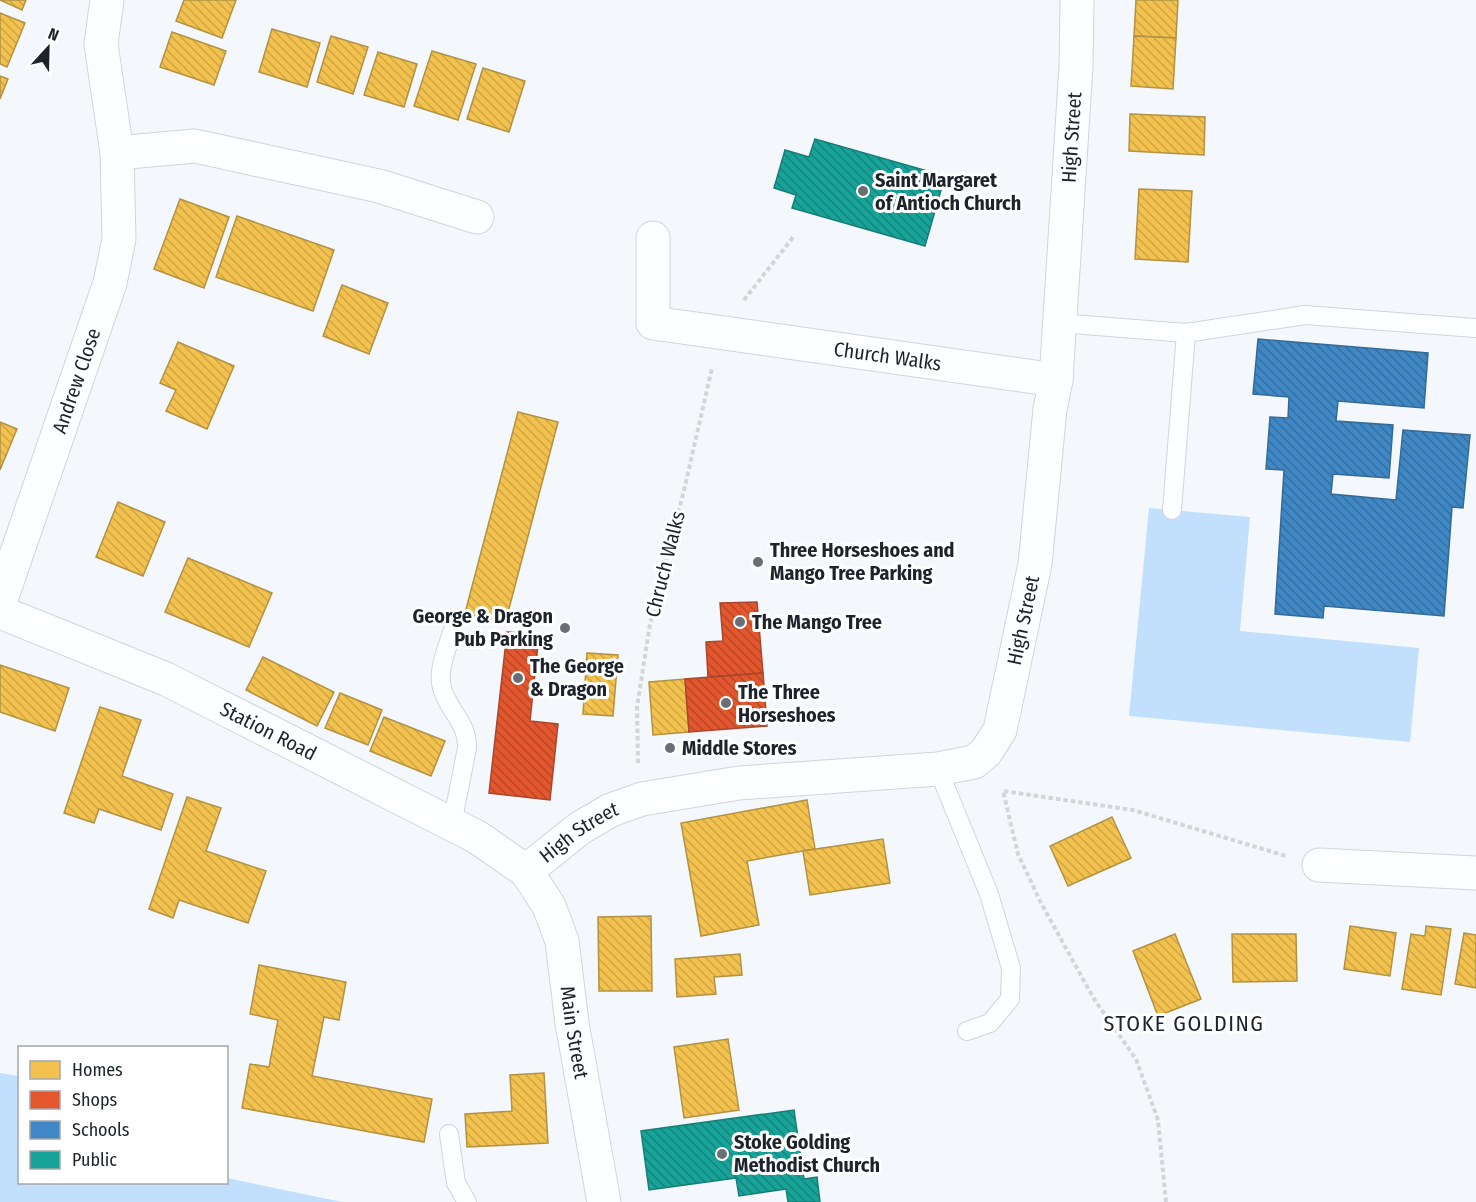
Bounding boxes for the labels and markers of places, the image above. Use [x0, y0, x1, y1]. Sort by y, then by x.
place label: Saint Margaret of Antioch Church [875, 168, 1021, 215]
marker: Saint Margaret of Antioch Church [856, 184, 870, 198]
place label: Three Horseshoes and Mango Tree Parking [770, 538, 955, 585]
marker: Three Horseshoes and Mango Tree Parking [751, 555, 765, 569]
place label: George & Dragon Pub Parking [412, 604, 553, 651]
place label: The Mango Tree [752, 610, 882, 634]
marker: The Mango Tree [733, 615, 747, 629]
marker: George & Dragon Pub Parking [558, 621, 572, 635]
place label: The George & Dragon [530, 654, 624, 701]
marker: The George & Dragon [511, 671, 525, 685]
place label: The Three Horseshoes [738, 680, 836, 727]
marker: The Three Horseshoes [719, 696, 733, 710]
place label: Middle Stores [682, 736, 797, 760]
marker: Middle Stores [663, 741, 677, 755]
place label: Stoke Golding Methodist Church [734, 1130, 880, 1177]
marker: Stoke Golding Methodist Church [715, 1147, 729, 1161]

